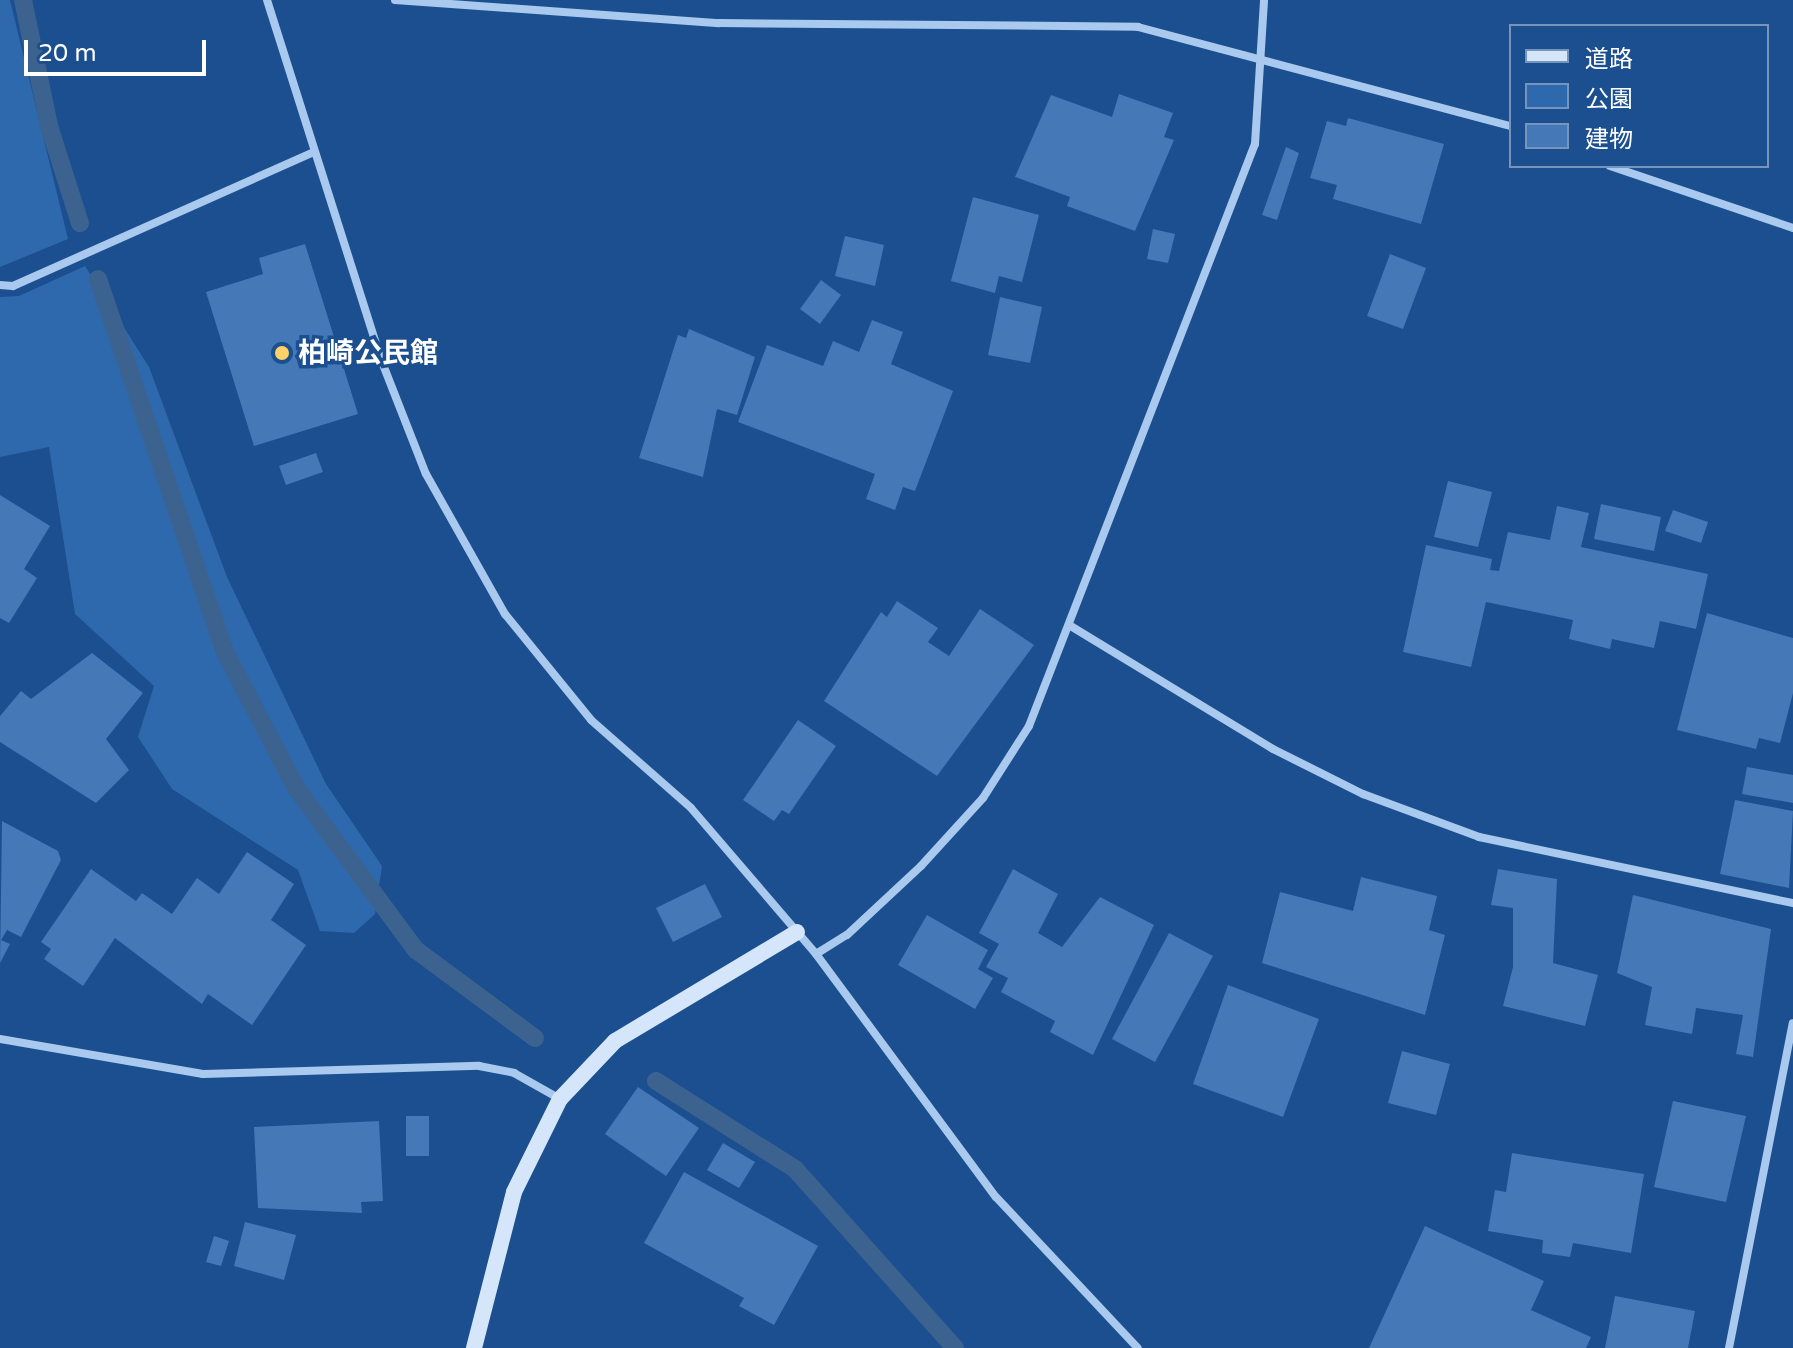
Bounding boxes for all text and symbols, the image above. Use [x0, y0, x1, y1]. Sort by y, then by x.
scale bar [28, 24, 210, 74]
legend [1509, 24, 1769, 168]
text: 20 m [38, 39, 96, 68]
text: 道路 [1585, 45, 1633, 74]
text: 公園 [1585, 85, 1633, 114]
text: 建物 [1585, 125, 1633, 154]
place label: 柏崎公民館 [298, 336, 438, 370]
marker: 柏崎公民館 [273, 344, 291, 362]

